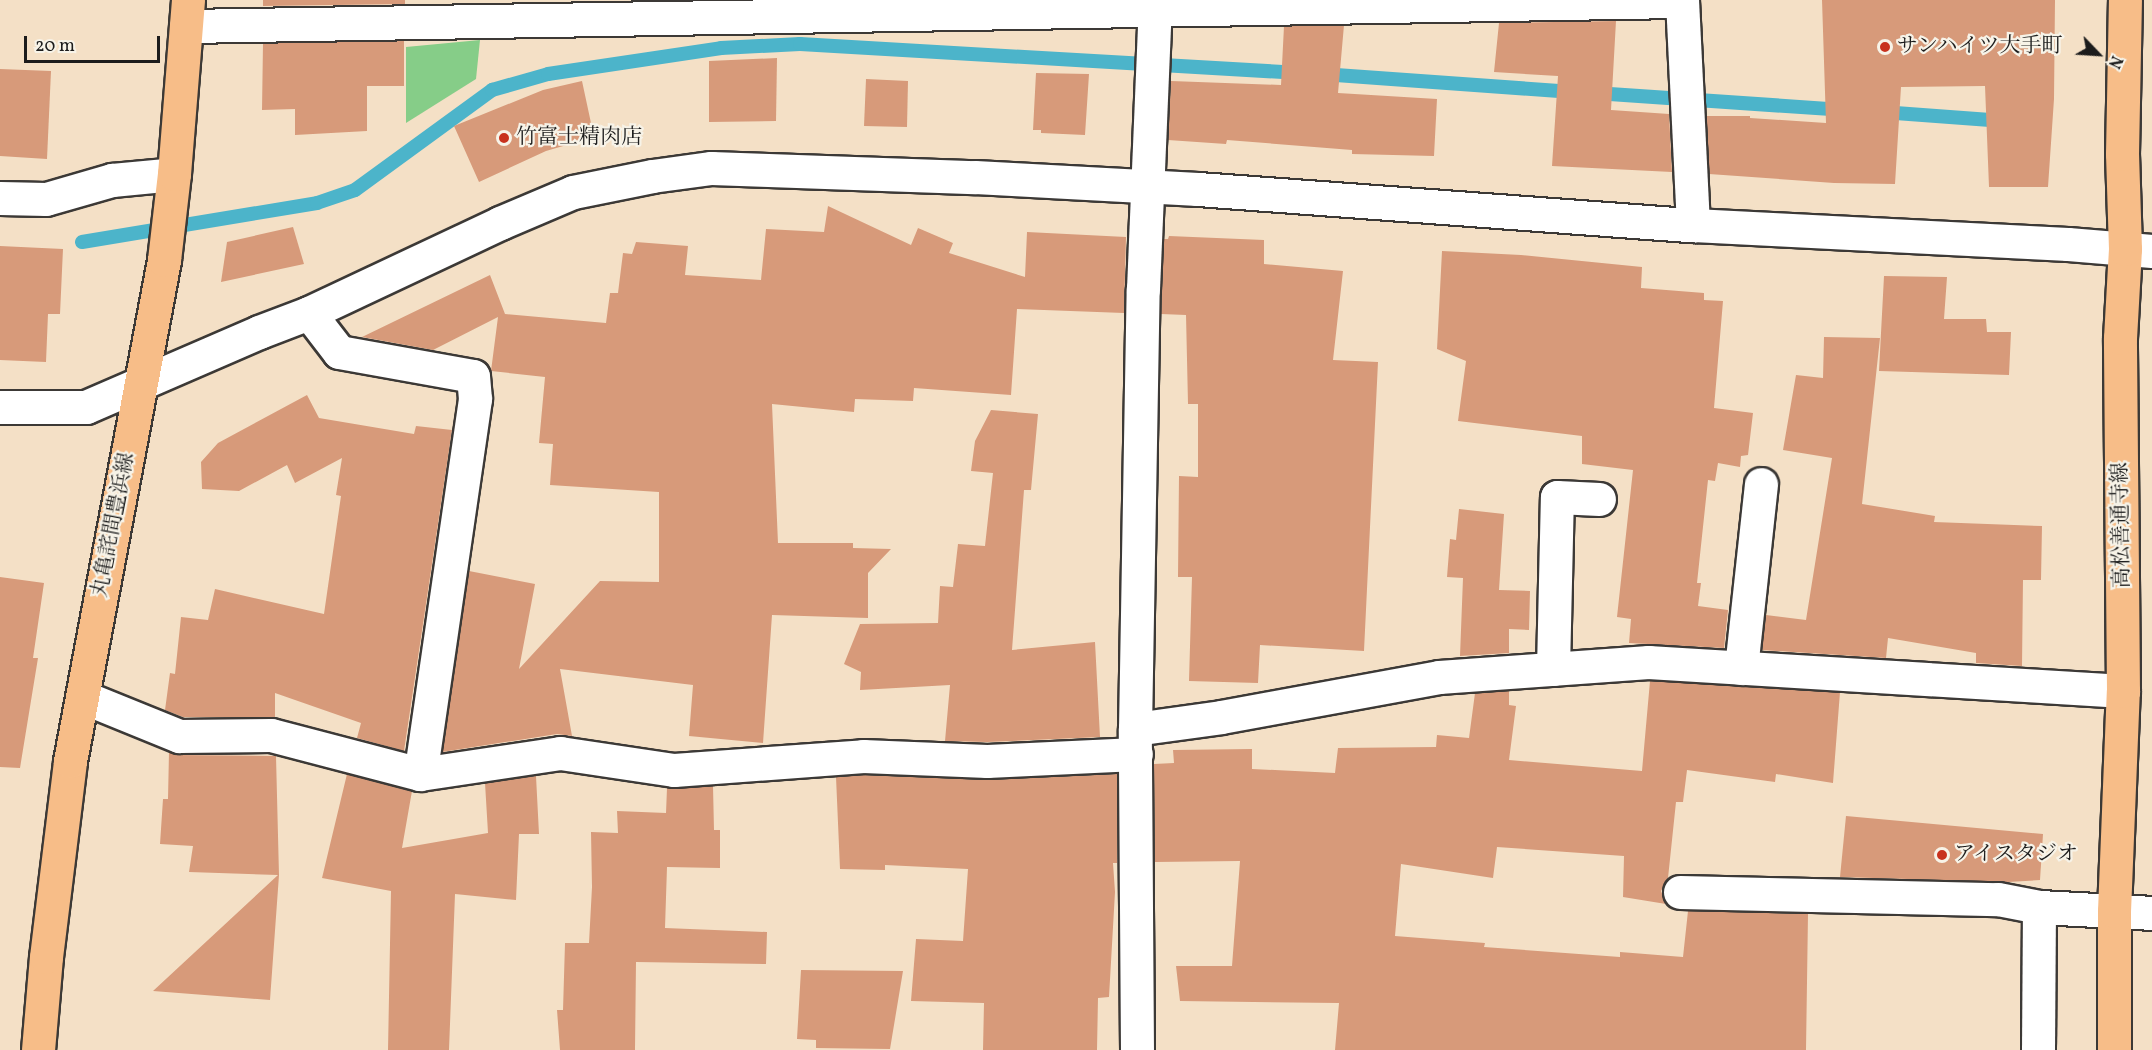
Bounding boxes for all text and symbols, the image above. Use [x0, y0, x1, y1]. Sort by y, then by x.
scale bar [27, 24, 164, 62]
north arrow [2068, 24, 2128, 84]
text: 20 m [35, 34, 75, 59]
place label: サンハイツ大手町 [1897, 34, 2065, 60]
marker: サンハイツ大手町 [1878, 40, 1892, 54]
text: N [2102, 52, 2127, 72]
place label: 竹富士精肉店 [516, 125, 642, 151]
marker: 竹富士精肉店 [497, 131, 511, 145]
street label: 丸亀詫間豊浜線 [88, 450, 140, 600]
street label: 高松善通寺線 [2108, 462, 2136, 588]
place label: アイスタジオ [1954, 842, 2080, 868]
marker: アイスタジオ [1935, 848, 1949, 862]

